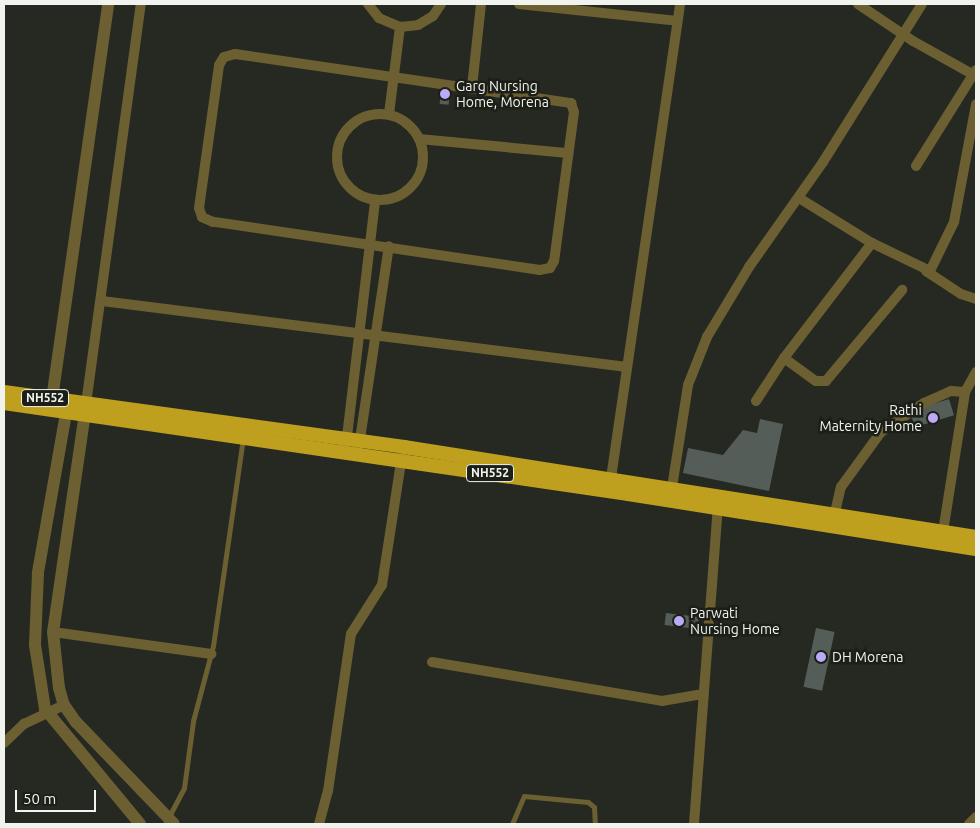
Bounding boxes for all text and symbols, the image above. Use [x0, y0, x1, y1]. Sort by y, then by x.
place label: Garg Nursing Home, Morena [456, 78, 549, 110]
marker: Garg Nursing Home, Morena [438, 87, 452, 101]
road number: NH552 [20, 388, 70, 408]
place label: Rathi Maternity Home [820, 402, 922, 434]
marker: Rathi Maternity Home [926, 411, 940, 425]
road number: NH552 [465, 463, 515, 482]
place label: Parwati Nursing Home [690, 605, 780, 638]
marker: Parwati Nursing Home [672, 614, 686, 628]
place label: DH Morena [832, 649, 903, 665]
marker: DH Morena [814, 650, 828, 664]
scale bar [18, 780, 99, 812]
text: 50 m [23, 790, 56, 807]

